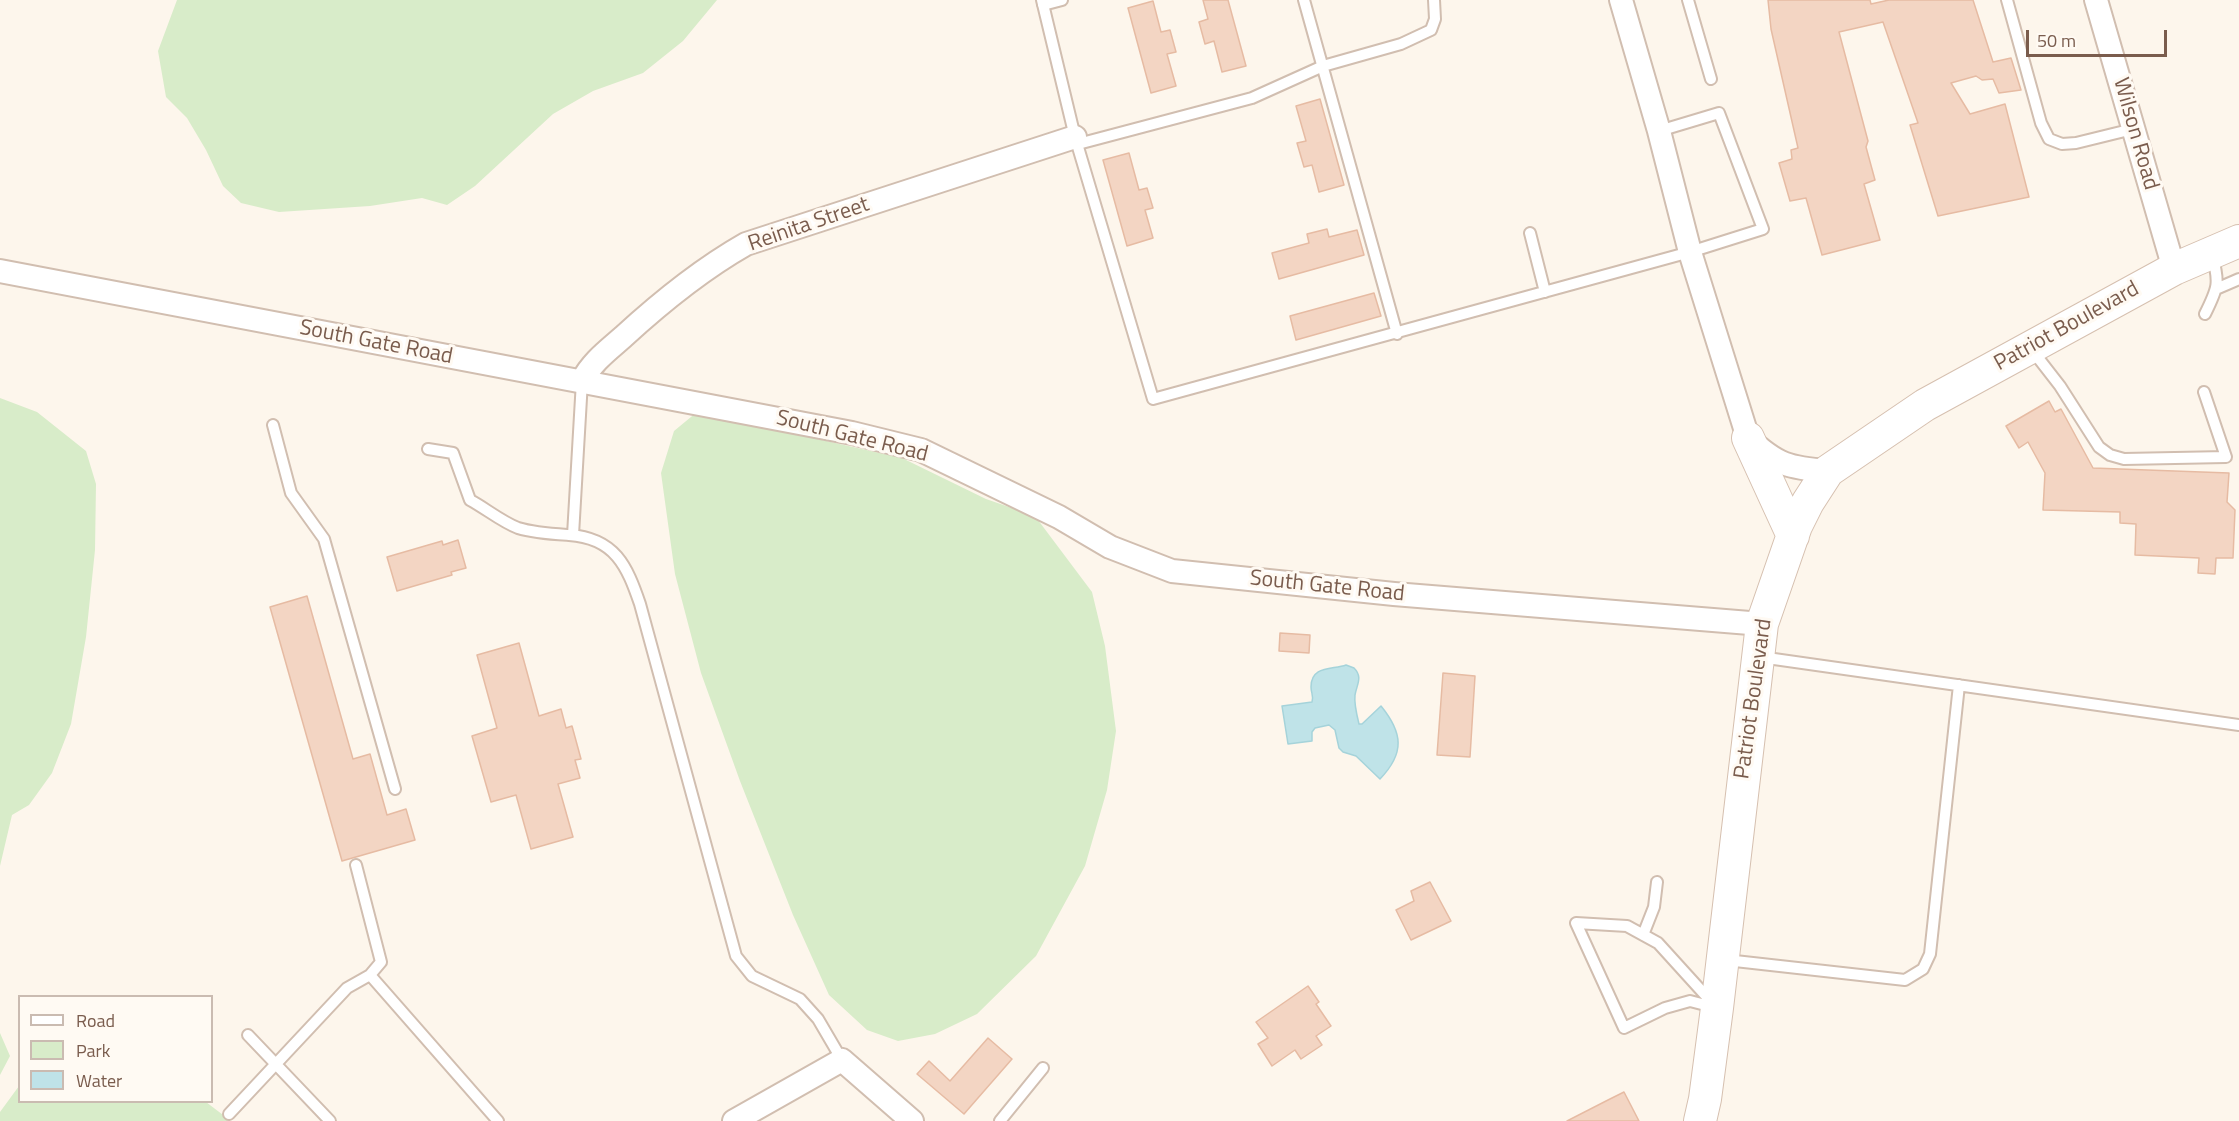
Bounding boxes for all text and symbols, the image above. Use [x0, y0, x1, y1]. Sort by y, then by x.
scale bar [2029, 18, 2170, 56]
text: 50 m [2037, 27, 2076, 54]
street label: Wilson Road [2106, 75, 2164, 193]
street label: Reinita Street [745, 192, 873, 258]
street label: Patriot Boulevard [1990, 276, 2144, 378]
street label: South Gate Road [297, 315, 455, 371]
street label: South Gate Road [773, 405, 931, 469]
street label: South Gate Road [1248, 566, 1406, 608]
street label: Patriot Boulevard [1730, 617, 1778, 781]
legend [18, 995, 213, 1103]
text: Road [76, 1007, 115, 1034]
text: Park [76, 1037, 110, 1064]
text: Water [76, 1067, 122, 1094]

